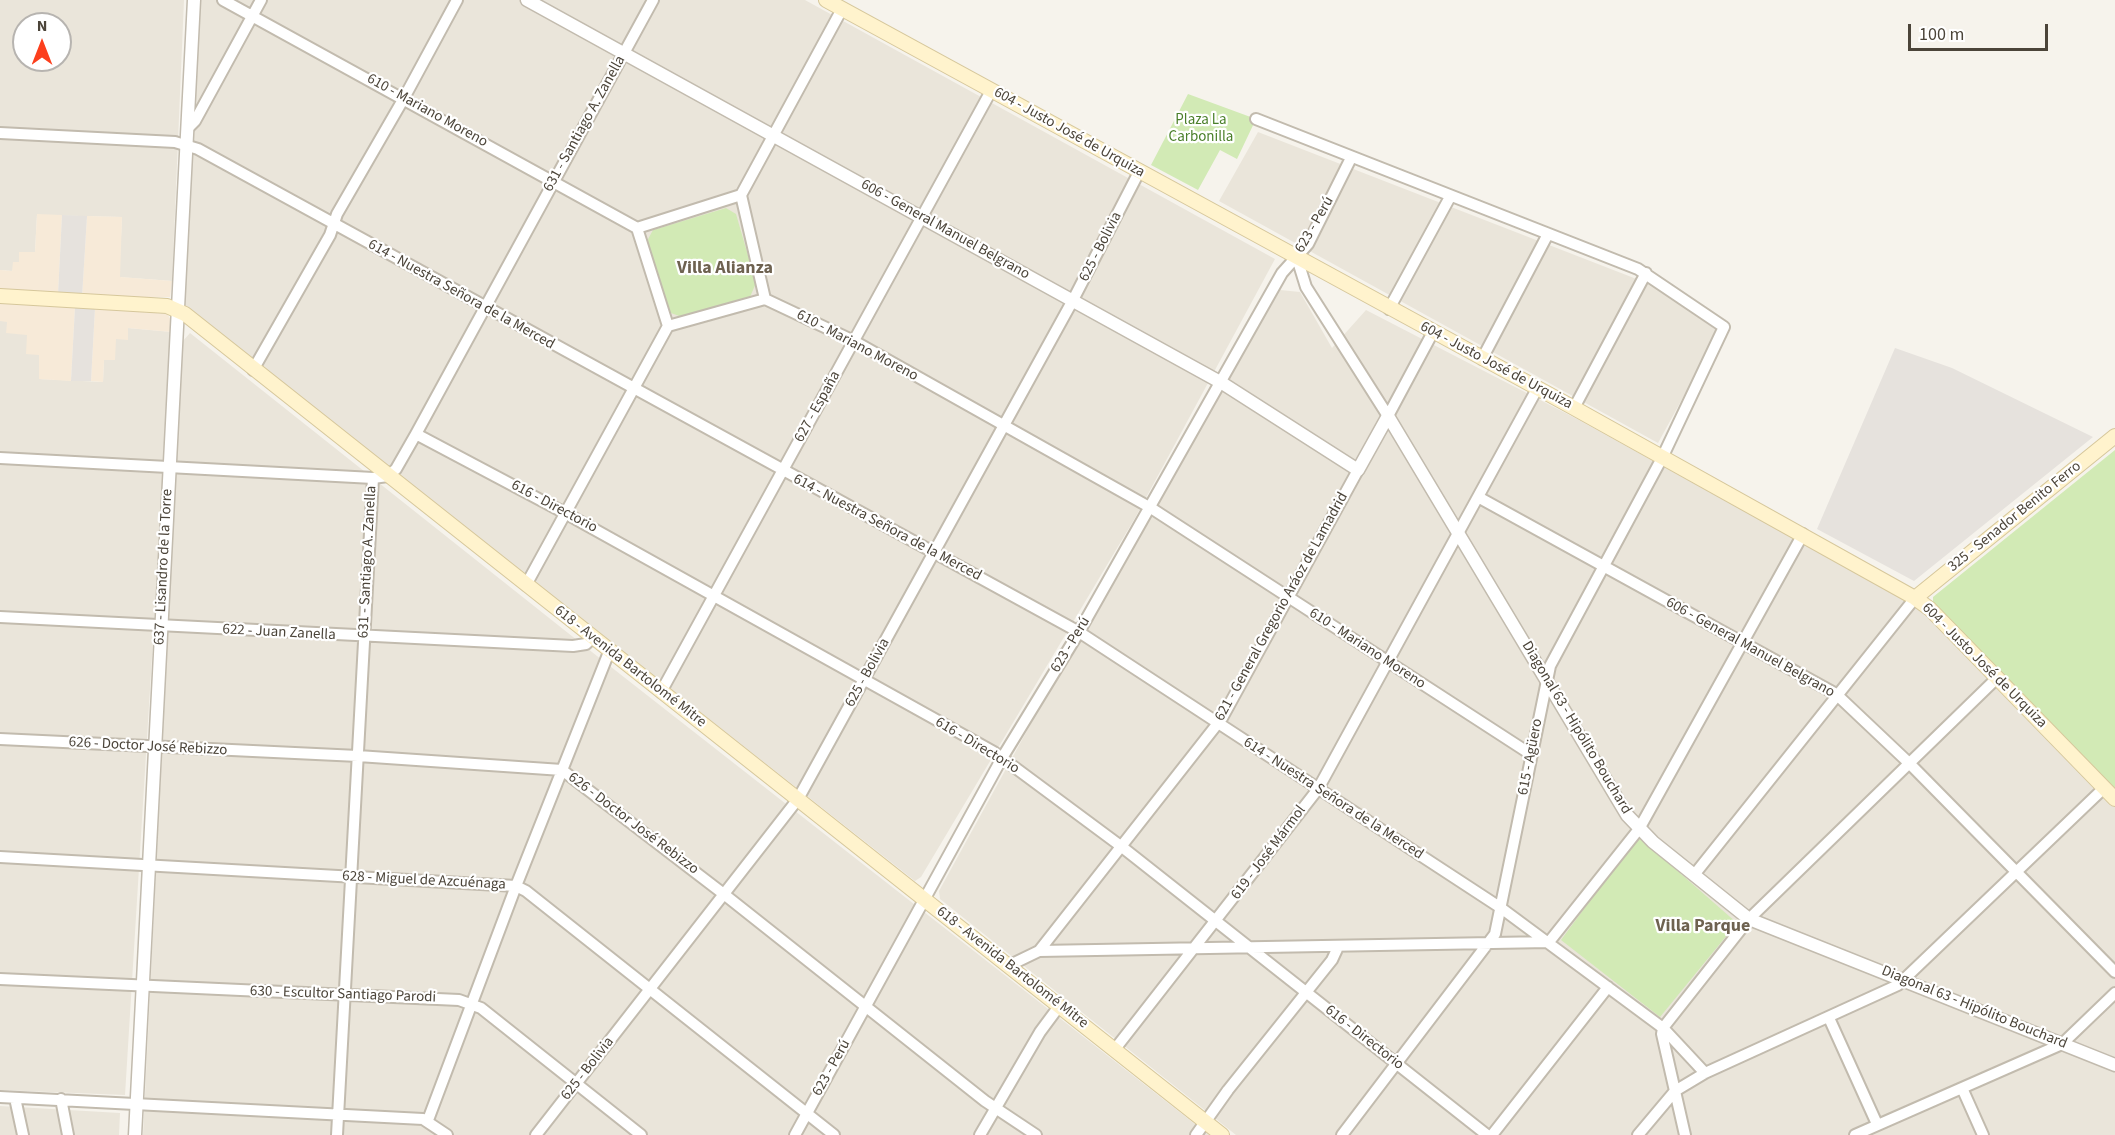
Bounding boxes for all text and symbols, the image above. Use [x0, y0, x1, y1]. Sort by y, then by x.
north arrow [12, 12, 72, 72]
scale bar [1911, 12, 2050, 50]
text: N [37, 15, 47, 37]
text: 100 m [1919, 22, 1964, 47]
street label: 631 - Santiago A. Zanella [540, 53, 630, 195]
street label: 610 - Mariano Moreno [364, 70, 490, 152]
street label: 604 - Justo José de Urquiza [990, 84, 1148, 182]
park label: Plaza La Carbonilla [1169, 112, 1233, 147]
street label: 606 - General Manuel Belgrano [858, 176, 1032, 284]
street label: 623 - Perú [1292, 194, 1338, 256]
street label: 625 - Bolivia [1076, 209, 1126, 285]
street label: 614 - Nuestra Señora de la Merced [364, 236, 558, 354]
district label: Villa Alianza [677, 258, 773, 280]
street label: 610 - Mariano Moreno [793, 306, 921, 386]
street label: 604 - Justo José de Urquiza [1417, 318, 1575, 414]
street label: 627 - España [791, 368, 845, 446]
street label: 325 - Senador Benito Ferro [1945, 458, 2085, 576]
street label: 614 - Nuestra Señora de la Merced [790, 471, 984, 585]
street label: 616 - Directorio [508, 477, 600, 537]
street label: 631 - Santiago A. Zanella [355, 485, 381, 639]
street label: 637 - Lisandro de la Torre [151, 488, 177, 646]
street label: 621 - General Gregorio Aráoz de Lamadrid [1211, 489, 1353, 725]
street label: 606 - General Manuel Belgrano [1663, 594, 1837, 702]
street label: 604 - Justo José de Urquiza [1918, 600, 2050, 732]
street label: 618 - Avenida Bartolomé Mitre [550, 602, 710, 732]
street label: 610 - Mariano Moreno [1305, 605, 1429, 693]
street label: 623 - Perú [1047, 614, 1095, 676]
street label: 622 - Juan Zanella [222, 621, 336, 645]
street label: 625 - Bolivia [842, 636, 894, 710]
street label: Diagonal 63 - Hipólito Bouchard [1517, 638, 1635, 818]
street label: 616 - Directorio [932, 714, 1022, 778]
street label: 615 - Agüero [1515, 717, 1547, 797]
street label: 626 - Doctor José Rebizzo [68, 734, 228, 760]
street label: 614 - Nuestra Señora de la Merced [1240, 734, 1426, 864]
street label: 626 - Doctor José Rebizzo [564, 769, 702, 879]
street label: 619 - José Mármol [1228, 802, 1310, 904]
street label: 628 - Miguel de Azcuénaga [342, 868, 506, 894]
street label: 618 - Avenida Bartolomé Mitre [932, 903, 1092, 1033]
district label: Villa Parque [1656, 916, 1750, 938]
street label: Diagonal 63 - Hipólito Bouchard [1879, 962, 2069, 1054]
street label: 630 - Escultor Santiago Parodi [250, 983, 436, 1007]
street label: 616 - Directorio [1321, 1002, 1407, 1074]
street label: 625 - Bolivia [558, 1034, 618, 1104]
street label: 623 - Perú [809, 1037, 855, 1099]

